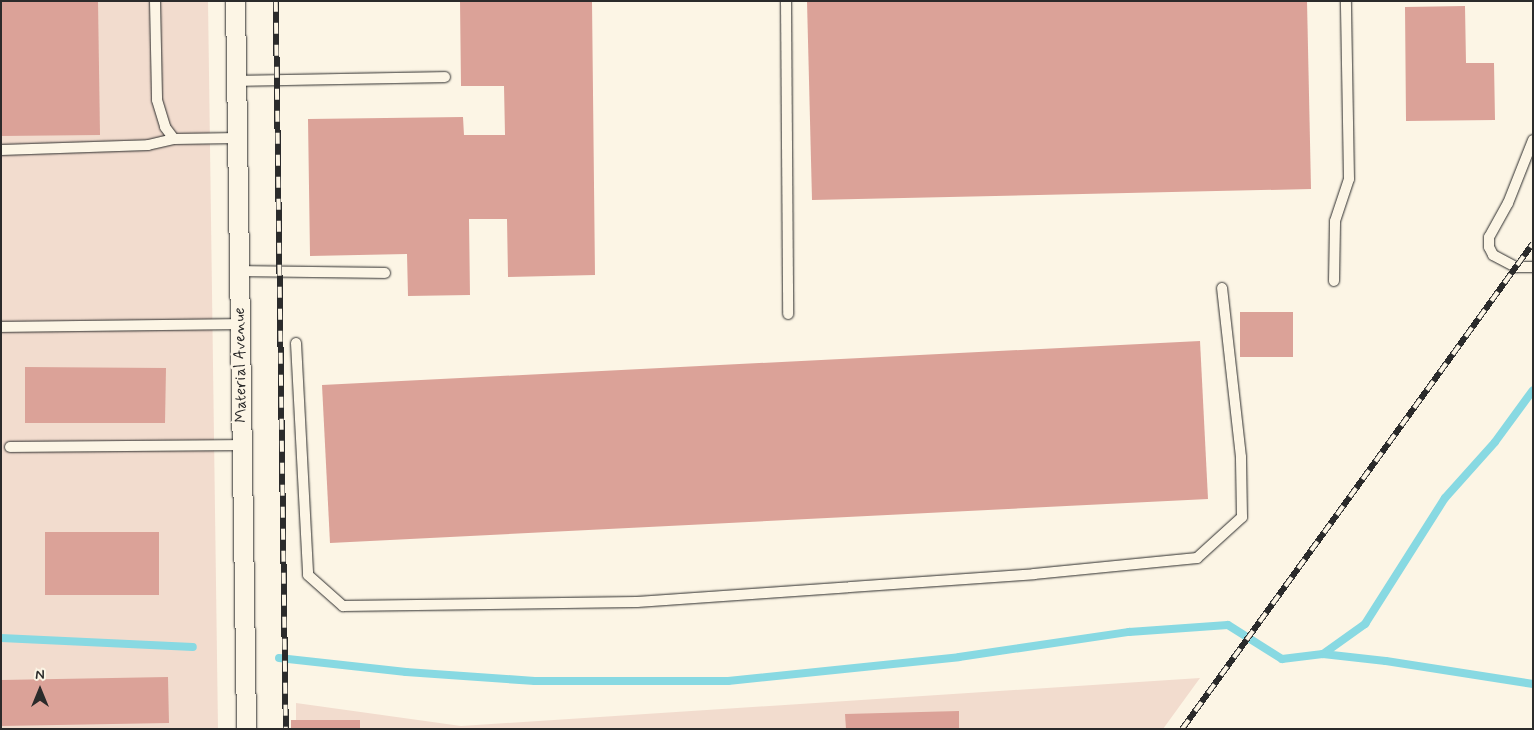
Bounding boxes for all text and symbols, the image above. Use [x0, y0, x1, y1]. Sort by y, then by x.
street label: Material Avenue [230, 308, 252, 422]
north arrow [15, 665, 65, 715]
text: N [35, 666, 45, 684]

